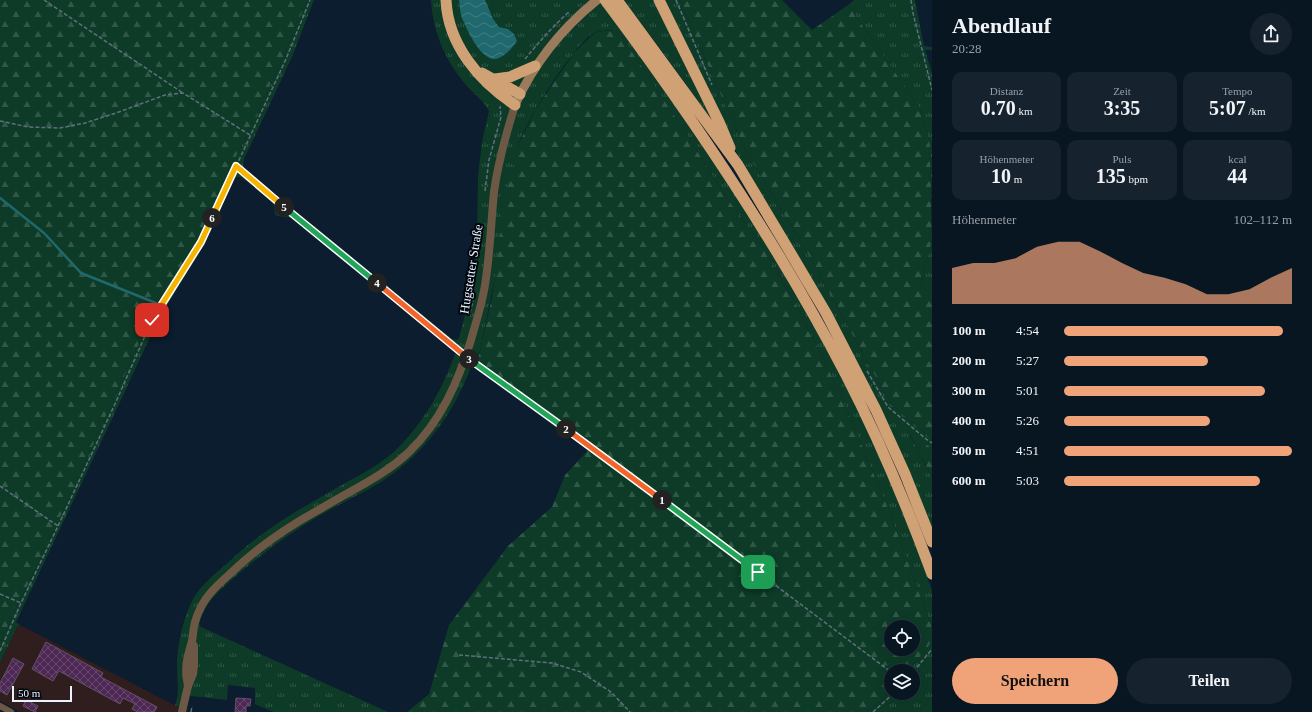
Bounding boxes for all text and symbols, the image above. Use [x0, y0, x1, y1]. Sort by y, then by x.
text: Abendlauf [952, 13, 1051, 38]
button: share [1250, 13, 1292, 55]
text: 20:28 [952, 41, 982, 56]
text: Distanz [990, 85, 1023, 97]
text: Zeit [1113, 85, 1131, 97]
text: Tempo [1222, 85, 1253, 97]
text: 0.70 [981, 97, 1016, 119]
text: 3:35 [1104, 97, 1140, 119]
text: 5:07 [1209, 97, 1246, 119]
text: km [1016, 105, 1033, 117]
text: /km [1246, 105, 1266, 117]
text: Höhenmeter [979, 153, 1034, 165]
text: Puls [1113, 153, 1131, 165]
text: kcal [1228, 153, 1246, 165]
text: 10 [991, 165, 1011, 187]
text: 135 [1096, 165, 1126, 187]
text: 44 [1227, 165, 1247, 187]
text: m [1011, 173, 1022, 185]
text: bpm [1126, 173, 1148, 185]
pin: 5 [274, 197, 294, 217]
text: 5 [281, 201, 287, 213]
pin: 6 [202, 208, 222, 228]
text: 6 [209, 212, 215, 224]
text: Höhenmeter [952, 212, 1016, 227]
text: 102–112 m [1234, 212, 1292, 227]
street label: Hugstetter Straße [457, 223, 486, 315]
pin: 4 [367, 273, 387, 293]
text: 4 [374, 277, 380, 289]
pin [135, 303, 169, 337]
icon: check [141, 309, 163, 331]
text: 100 m [952, 323, 986, 338]
text: 4:54 [1016, 323, 1039, 338]
pin: 3 [459, 349, 479, 369]
text: 3 [466, 353, 472, 365]
text: 200 m [952, 353, 986, 368]
text: 5:27 [1016, 353, 1039, 368]
text: 300 m [952, 383, 986, 398]
text: 5:01 [1016, 383, 1039, 398]
text: 400 m [952, 413, 986, 428]
text: 5:26 [1016, 413, 1039, 428]
pin: 2 [556, 419, 576, 439]
text: 2 [563, 423, 569, 435]
text: 500 m [952, 443, 986, 458]
text: 4:51 [1016, 443, 1039, 458]
text: 600 m [952, 473, 986, 488]
text: 5:03 [1016, 473, 1039, 488]
pin: 1 [652, 490, 672, 510]
text: 1 [659, 494, 665, 506]
pin [741, 555, 775, 589]
icon: arrive [747, 561, 769, 583]
map controls [884, 620, 920, 700]
button: locate [884, 620, 920, 656]
button: Speichern [952, 658, 1118, 704]
button: Teilen [1126, 658, 1292, 704]
button: layers [884, 664, 920, 700]
scale bar [12, 684, 72, 703]
text: 50 m [18, 687, 40, 699]

